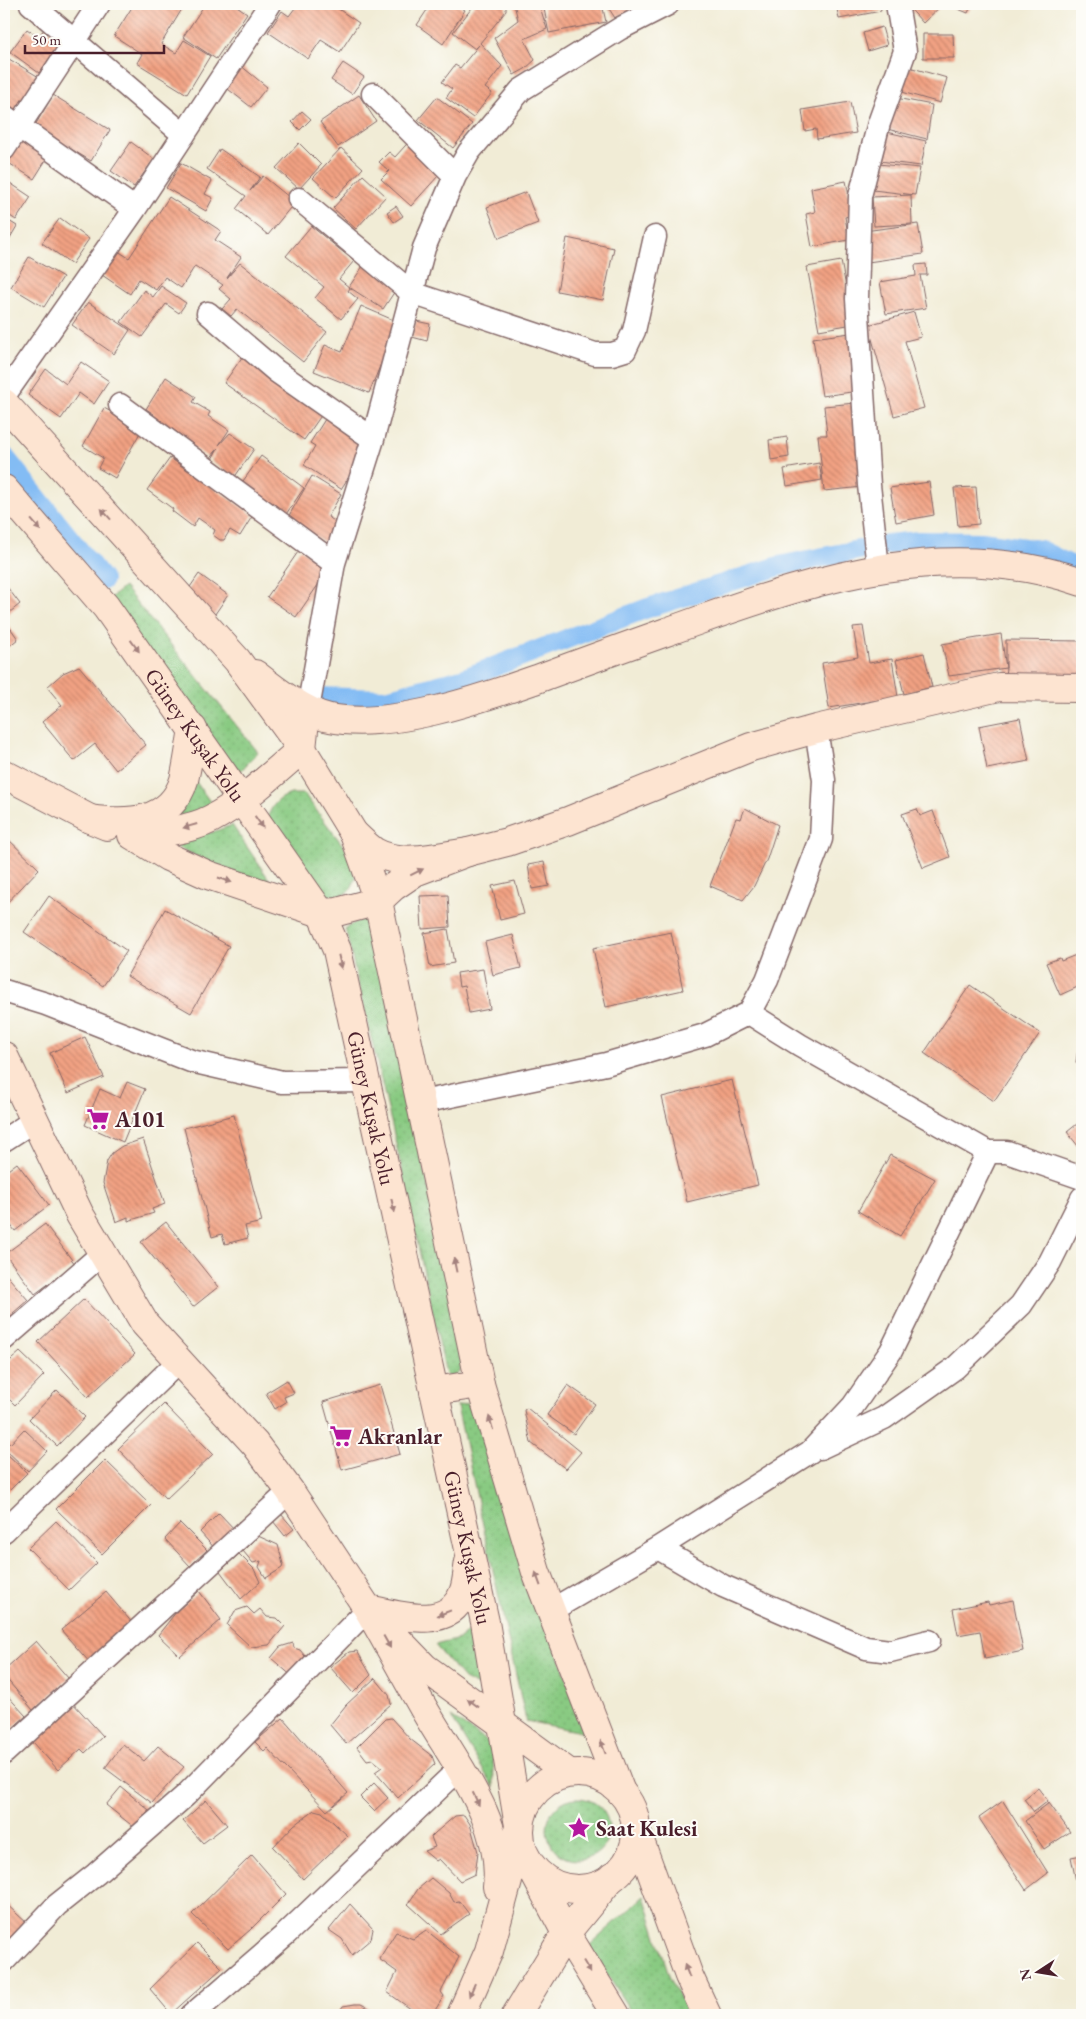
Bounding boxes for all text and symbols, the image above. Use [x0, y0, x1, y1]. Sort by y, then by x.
scale bar [25, 22, 164, 54]
text: 50 m [32, 30, 61, 49]
one-way arrow [100, 508, 111, 521]
one-way arrow [30, 519, 42, 531]
one-way arrow [130, 639, 140, 653]
street label: Güney Kuşak Yolu [138, 662, 253, 808]
one-way arrow [254, 816, 264, 829]
one-way arrow [183, 822, 198, 830]
one-way arrow [410, 868, 424, 876]
one-way arrow [217, 877, 232, 885]
one-way arrow [336, 954, 344, 970]
street label: Güney Kuşak Yolu [340, 1028, 402, 1188]
place label: A101 [114, 1105, 166, 1134]
supermarket icon: A101 [85, 1106, 111, 1132]
one-way arrow [389, 1199, 397, 1214]
one-way arrow [450, 1257, 458, 1273]
one-way arrow [487, 1416, 495, 1431]
place label: Akranlar [357, 1422, 443, 1451]
supermarket icon: Akranlar [328, 1423, 354, 1449]
street label: Güney Kuşak Yolu [437, 1468, 499, 1628]
one-way arrow [534, 1571, 542, 1586]
one-way arrow [437, 1609, 451, 1617]
one-way arrow [383, 1635, 391, 1650]
one-way arrow [466, 1698, 480, 1708]
one-way arrow [599, 1739, 607, 1754]
one-way arrow [472, 1791, 480, 1806]
place label: Saat Kulesi [596, 1814, 698, 1843]
place icon: Saat Kulesi [566, 1815, 592, 1841]
north arrow [1014, 1946, 1064, 1996]
one-way arrow [582, 1960, 591, 1973]
one-way arrow [683, 1964, 691, 1978]
text: N [1015, 1967, 1035, 1982]
one-way arrow [467, 1983, 475, 1997]

